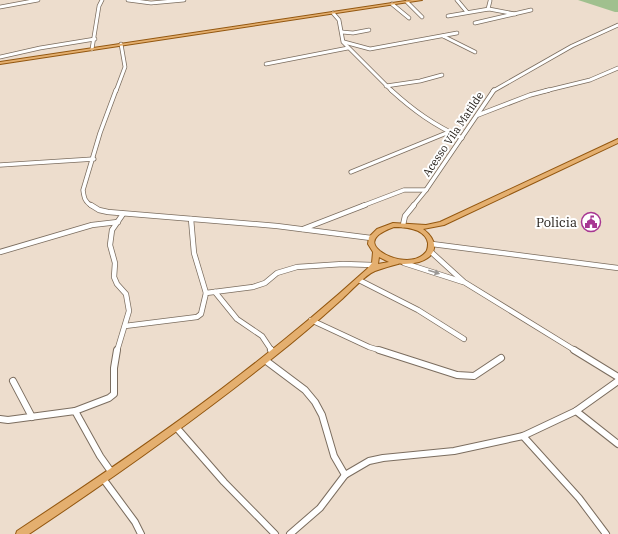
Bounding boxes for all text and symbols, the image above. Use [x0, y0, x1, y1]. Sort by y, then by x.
street label: Acesso Vila Matilde [419, 89, 487, 179]
public building icon: Policia [580, 211, 602, 233]
place label: Policia [536, 214, 577, 231]
one-way arrow [428, 270, 440, 276]

